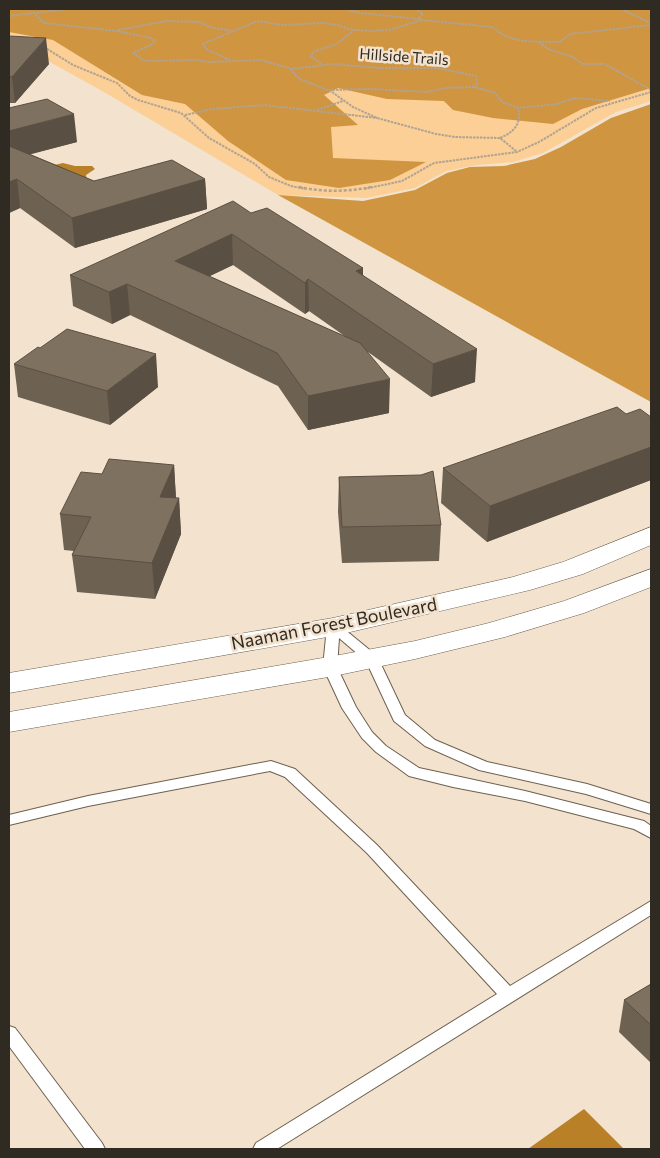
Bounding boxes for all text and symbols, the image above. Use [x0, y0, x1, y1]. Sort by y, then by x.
street label: Hillside Trails [359, 44, 449, 68]
street label: Naaman Forest Boulevard [229, 592, 439, 654]

